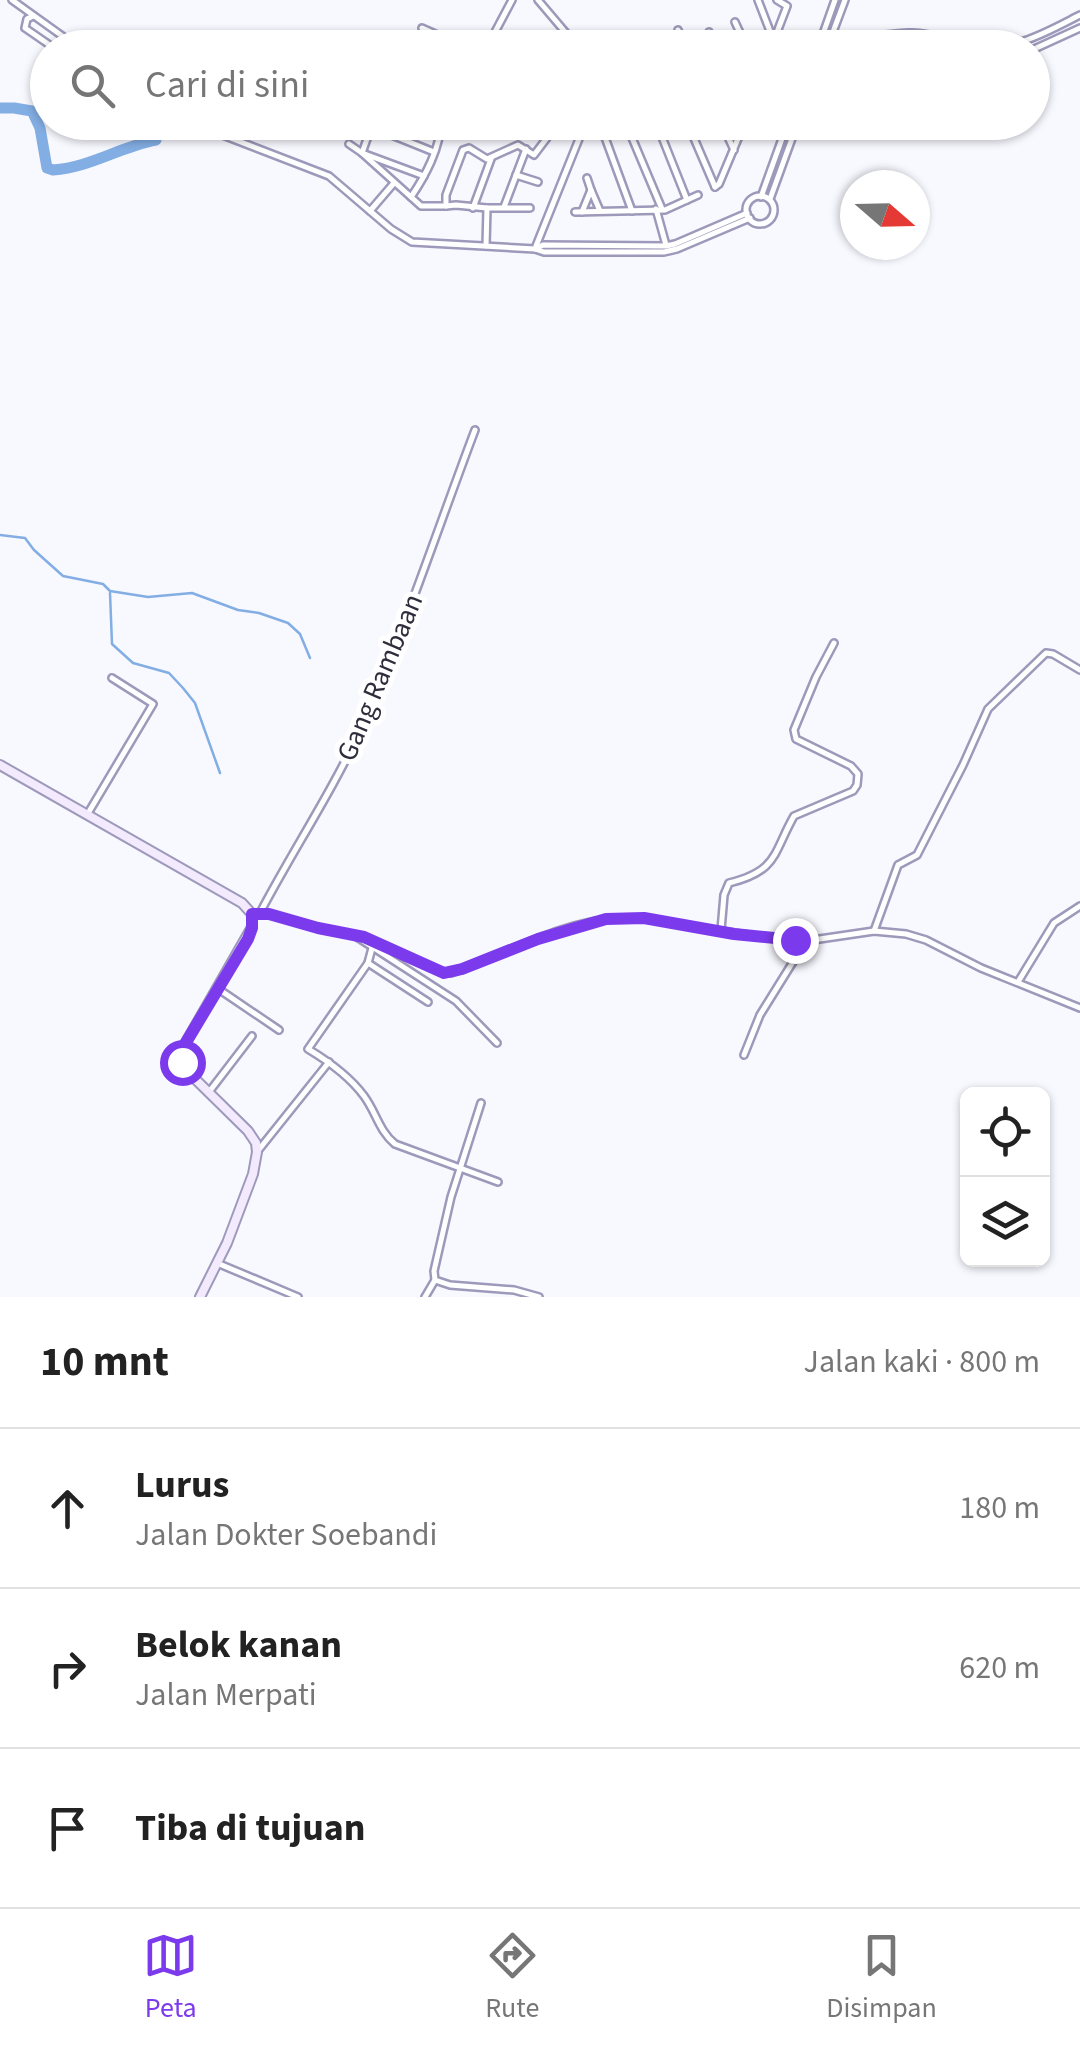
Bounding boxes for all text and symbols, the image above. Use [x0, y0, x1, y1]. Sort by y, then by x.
search box [30, 30, 1050, 140]
icon: search [65, 58, 120, 113]
text: Cari di sini [145, 58, 309, 112]
north arrow [840, 170, 930, 260]
street label: Gang Rambaan [327, 588, 433, 767]
route end [773, 918, 819, 964]
route start [160, 1040, 206, 1086]
map controls [960, 1087, 1050, 1267]
button: locate [960, 1087, 1050, 1177]
button: layers [960, 1177, 1050, 1267]
text: 10 mnt [40, 1332, 169, 1392]
text: Jalan kaki · 800 m [804, 1339, 1040, 1385]
text: Lurus [135, 1458, 229, 1512]
icon: ahead [40, 1481, 95, 1536]
text: 180 m [959, 1485, 1040, 1531]
text: Jalan Dokter Soebandi [135, 1512, 437, 1558]
text: Belok kanan [135, 1618, 342, 1672]
icon: right [40, 1641, 95, 1696]
text: 620 m [959, 1645, 1040, 1691]
text: Jalan Merpati [135, 1672, 317, 1718]
icon: arrive [40, 1801, 95, 1856]
text: Tiba di tujuan [135, 1801, 366, 1855]
tab: Peta [143, 1928, 198, 2028]
tab: Rute [485, 1928, 540, 2028]
tab: Disimpan [826, 1928, 937, 2028]

